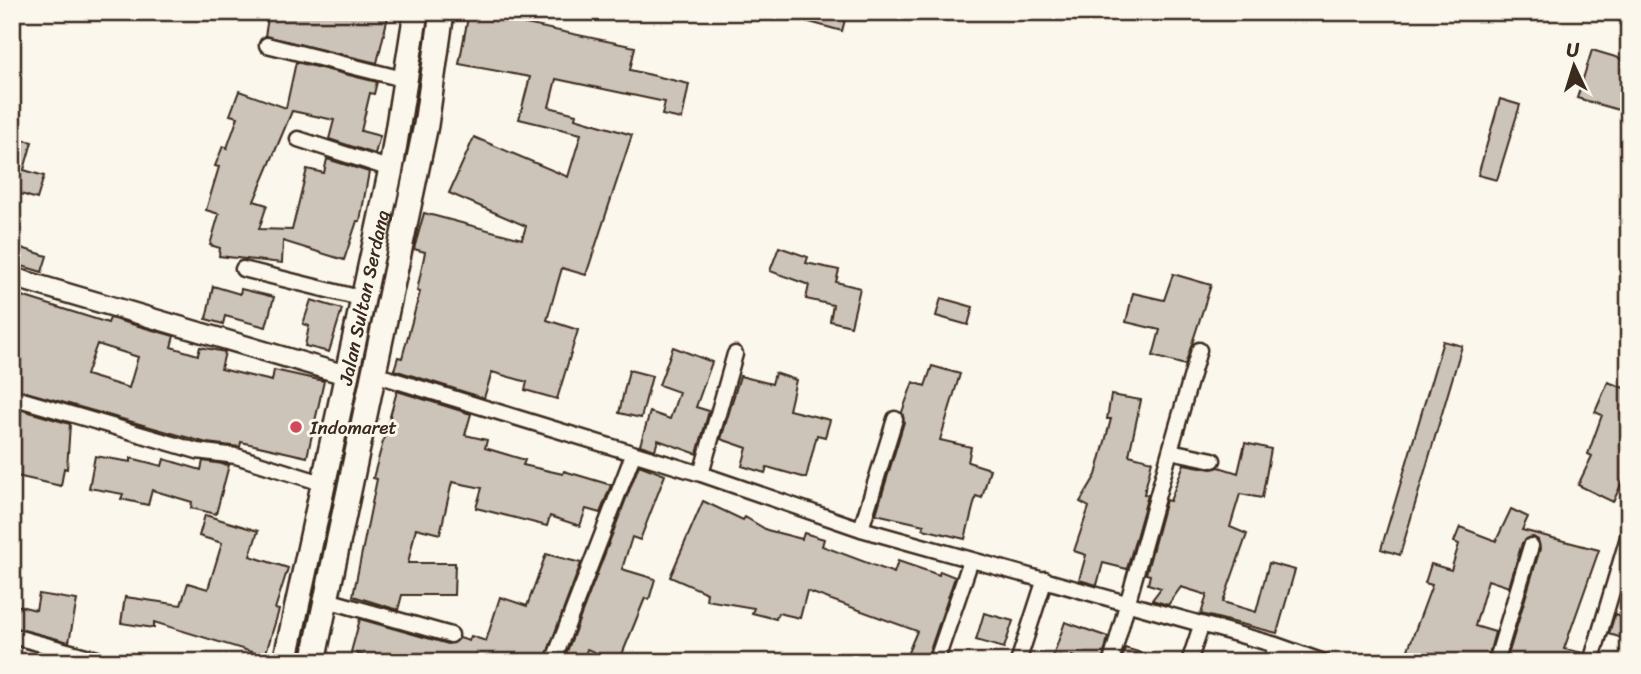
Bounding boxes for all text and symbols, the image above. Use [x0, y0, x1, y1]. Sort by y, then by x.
north arrow [1540, 32, 1610, 102]
text: U [1565, 33, 1582, 66]
street label: Jalan Sultan Serdang [328, 207, 398, 389]
place label: Indomaret [309, 411, 397, 444]
marker: Indomaret [288, 419, 304, 435]

